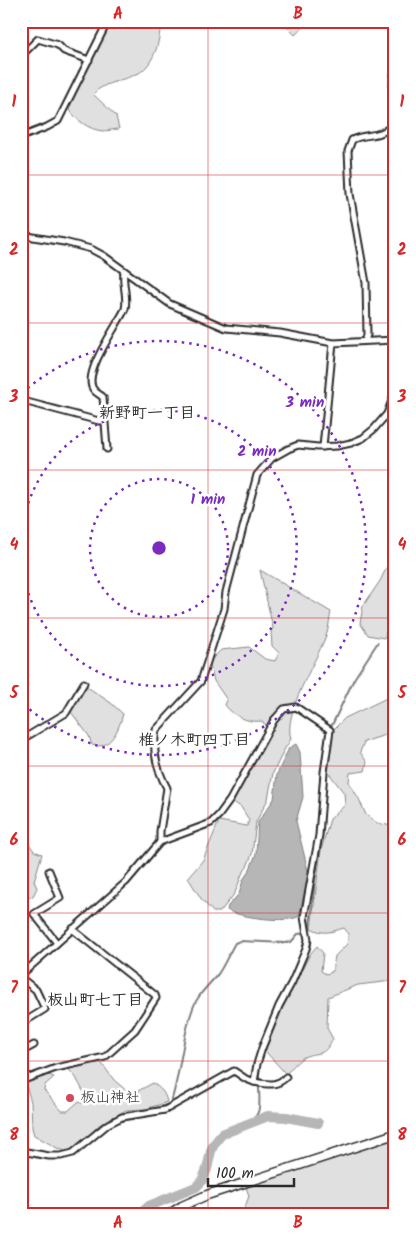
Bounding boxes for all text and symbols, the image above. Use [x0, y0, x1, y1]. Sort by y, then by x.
text: A [113, 2, 123, 27]
text: B [293, 2, 303, 27]
text: 1 [12, 90, 17, 115]
text: 1 [400, 90, 405, 115]
text: 2 [9, 238, 19, 263]
text: 2 [397, 238, 407, 263]
text: 3 [9, 385, 19, 410]
text: 3 [397, 385, 407, 410]
text: 3 min [285, 391, 324, 415]
district label: 新野町一丁目 [99, 401, 195, 426]
text: 2 min [237, 440, 277, 464]
text: 1 min [191, 488, 225, 512]
text: 4 [10, 533, 19, 558]
text: 4 [398, 533, 407, 558]
centre of rings [150, 539, 168, 557]
text: 5 [9, 681, 20, 706]
text: 5 [397, 681, 408, 706]
district label: 椎ノ木町四丁目 [138, 728, 250, 753]
text: 6 [10, 828, 19, 853]
text: 6 [398, 828, 407, 853]
text: 7 [10, 976, 18, 1001]
text: 7 [398, 976, 406, 1001]
district label: 板山町七丁目 [47, 988, 143, 1013]
place label: 板山神社 [80, 1086, 140, 1110]
marker: 板山神社 [64, 1092, 76, 1104]
text: 8 [9, 1123, 19, 1148]
text: 8 [397, 1123, 407, 1148]
scale bar [208, 1156, 295, 1188]
text: 100 m [216, 1162, 254, 1186]
text: A [113, 1211, 123, 1236]
text: B [293, 1211, 303, 1236]

